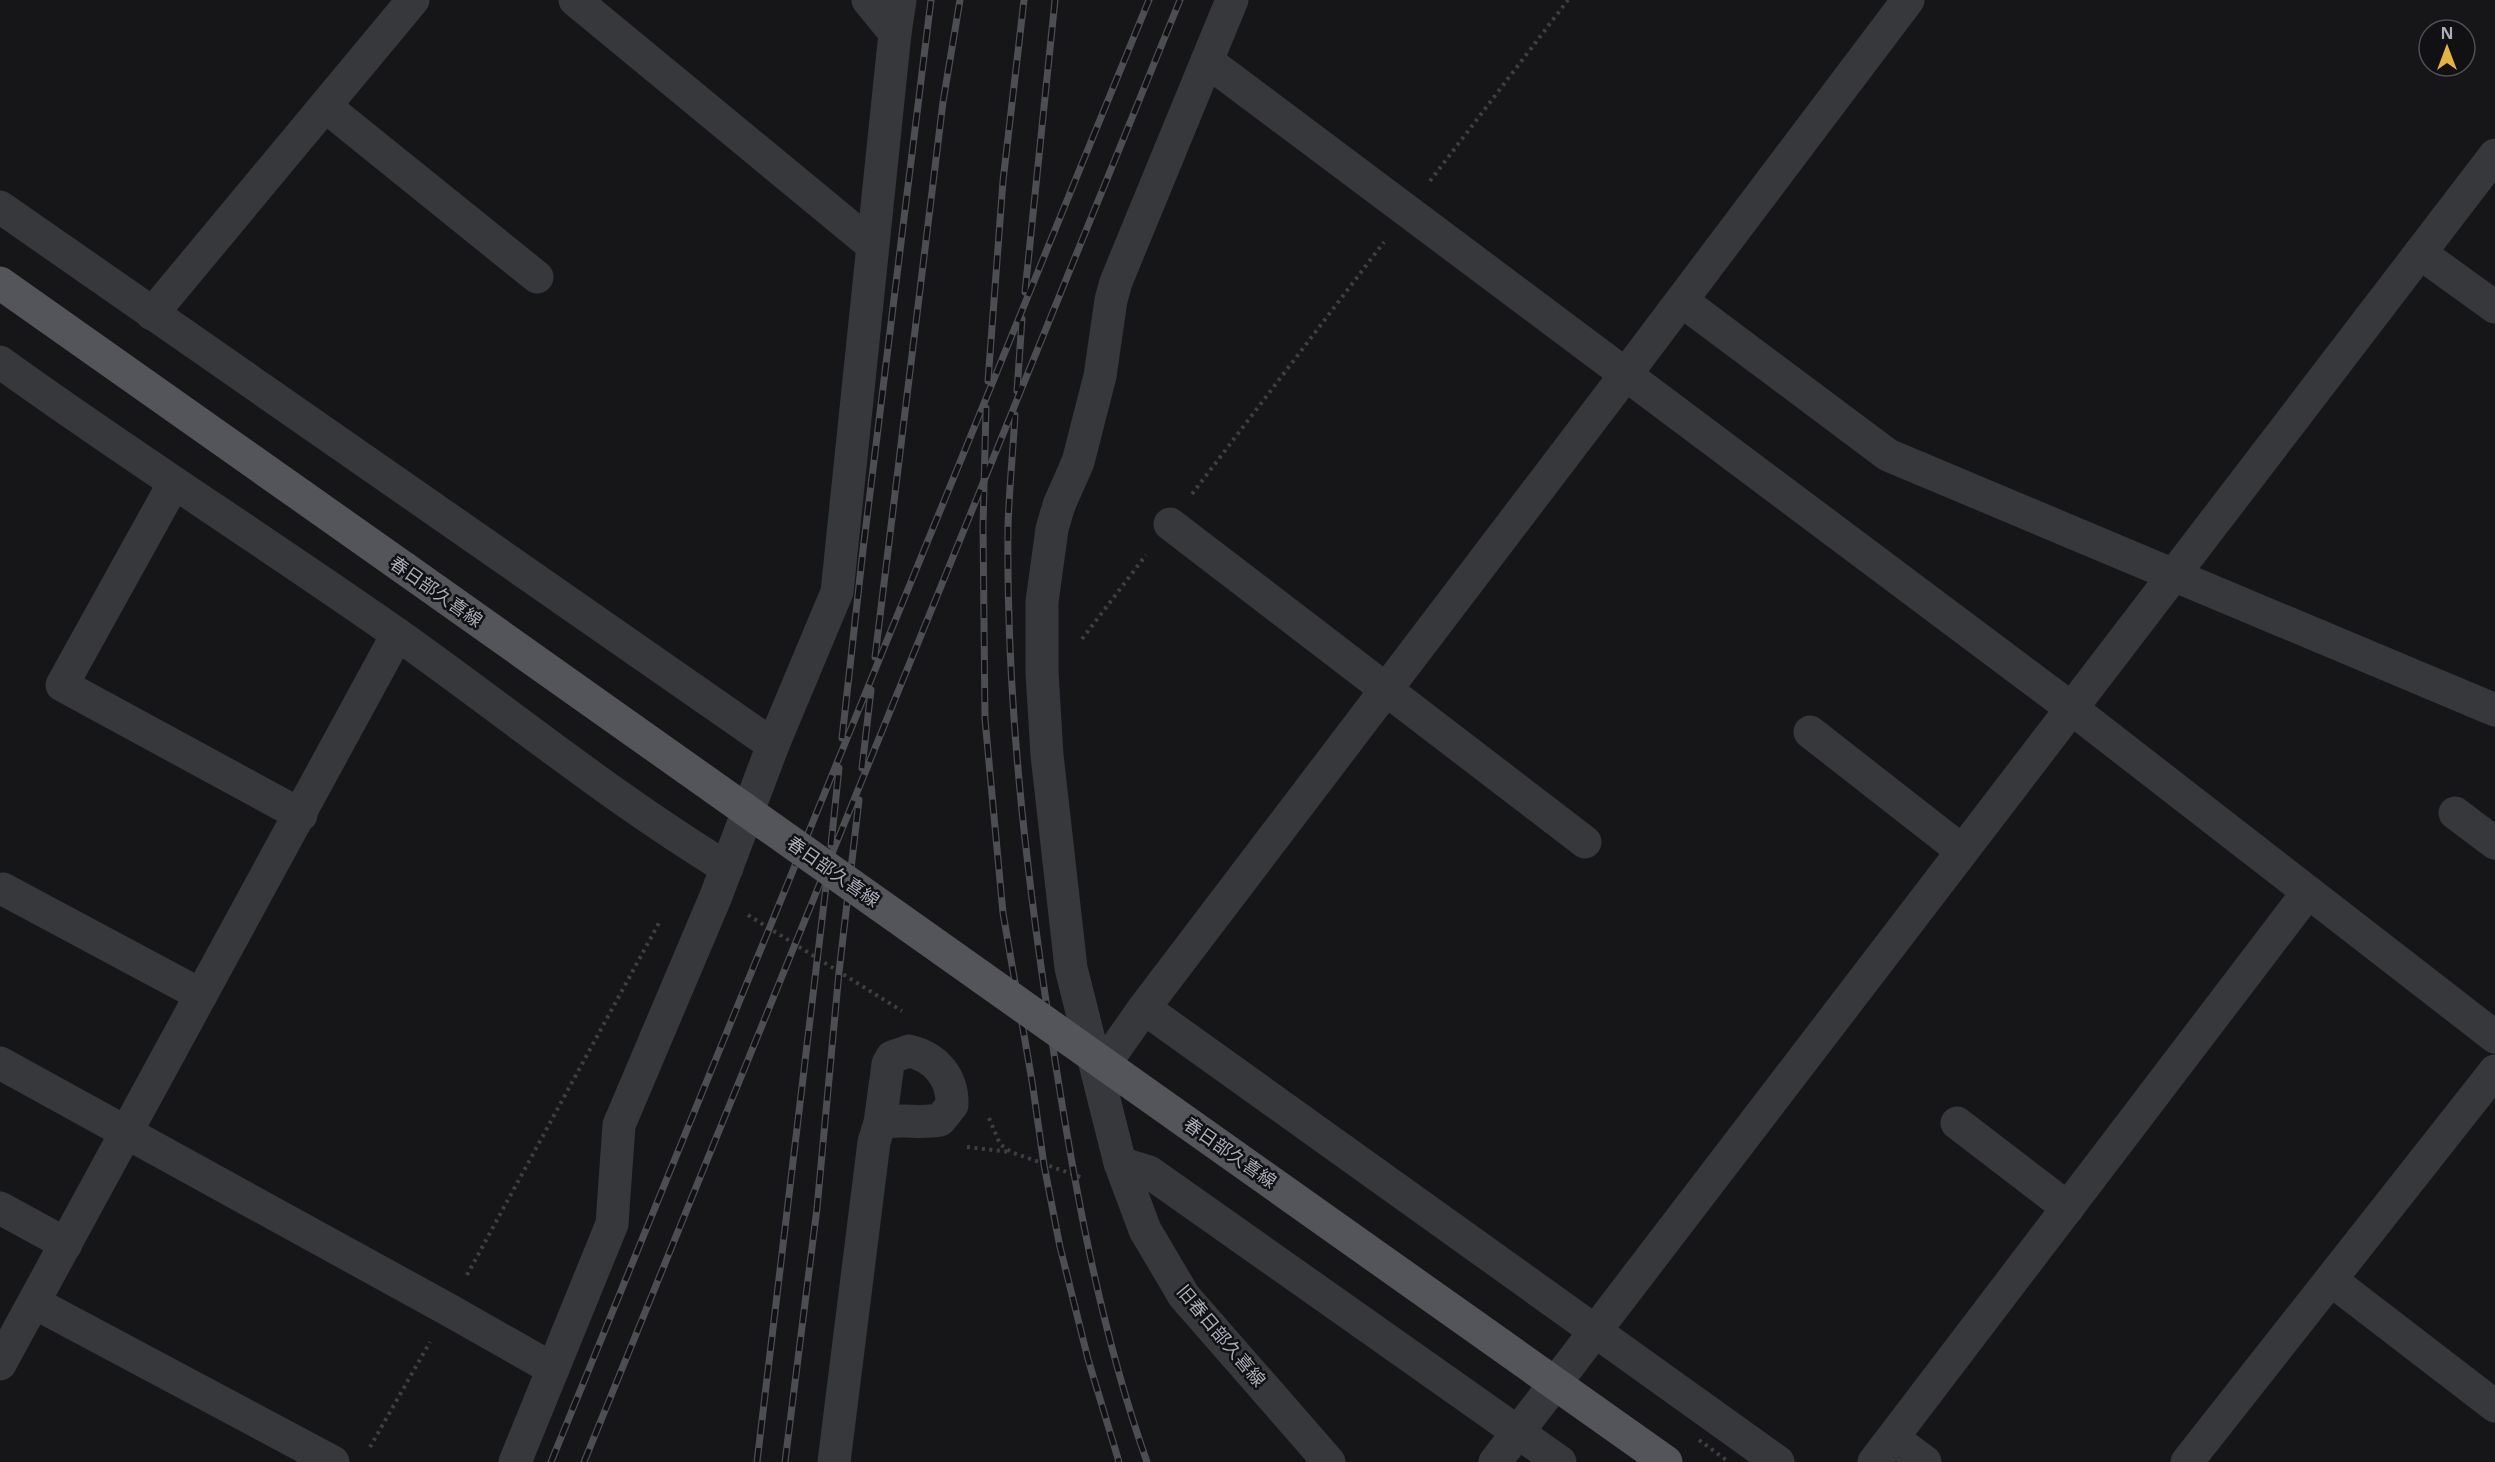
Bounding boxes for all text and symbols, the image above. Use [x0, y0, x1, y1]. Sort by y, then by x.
north arrow [2417, 18, 2477, 78]
text: N [2440, 22, 2454, 44]
street label: 春日部久喜線 [385, 550, 488, 632]
street label: 春日部久喜線 [782, 830, 885, 912]
street label: 春日部久喜線 [1179, 1111, 1282, 1193]
street label: 旧春日部久喜線 [1172, 1279, 1271, 1391]

